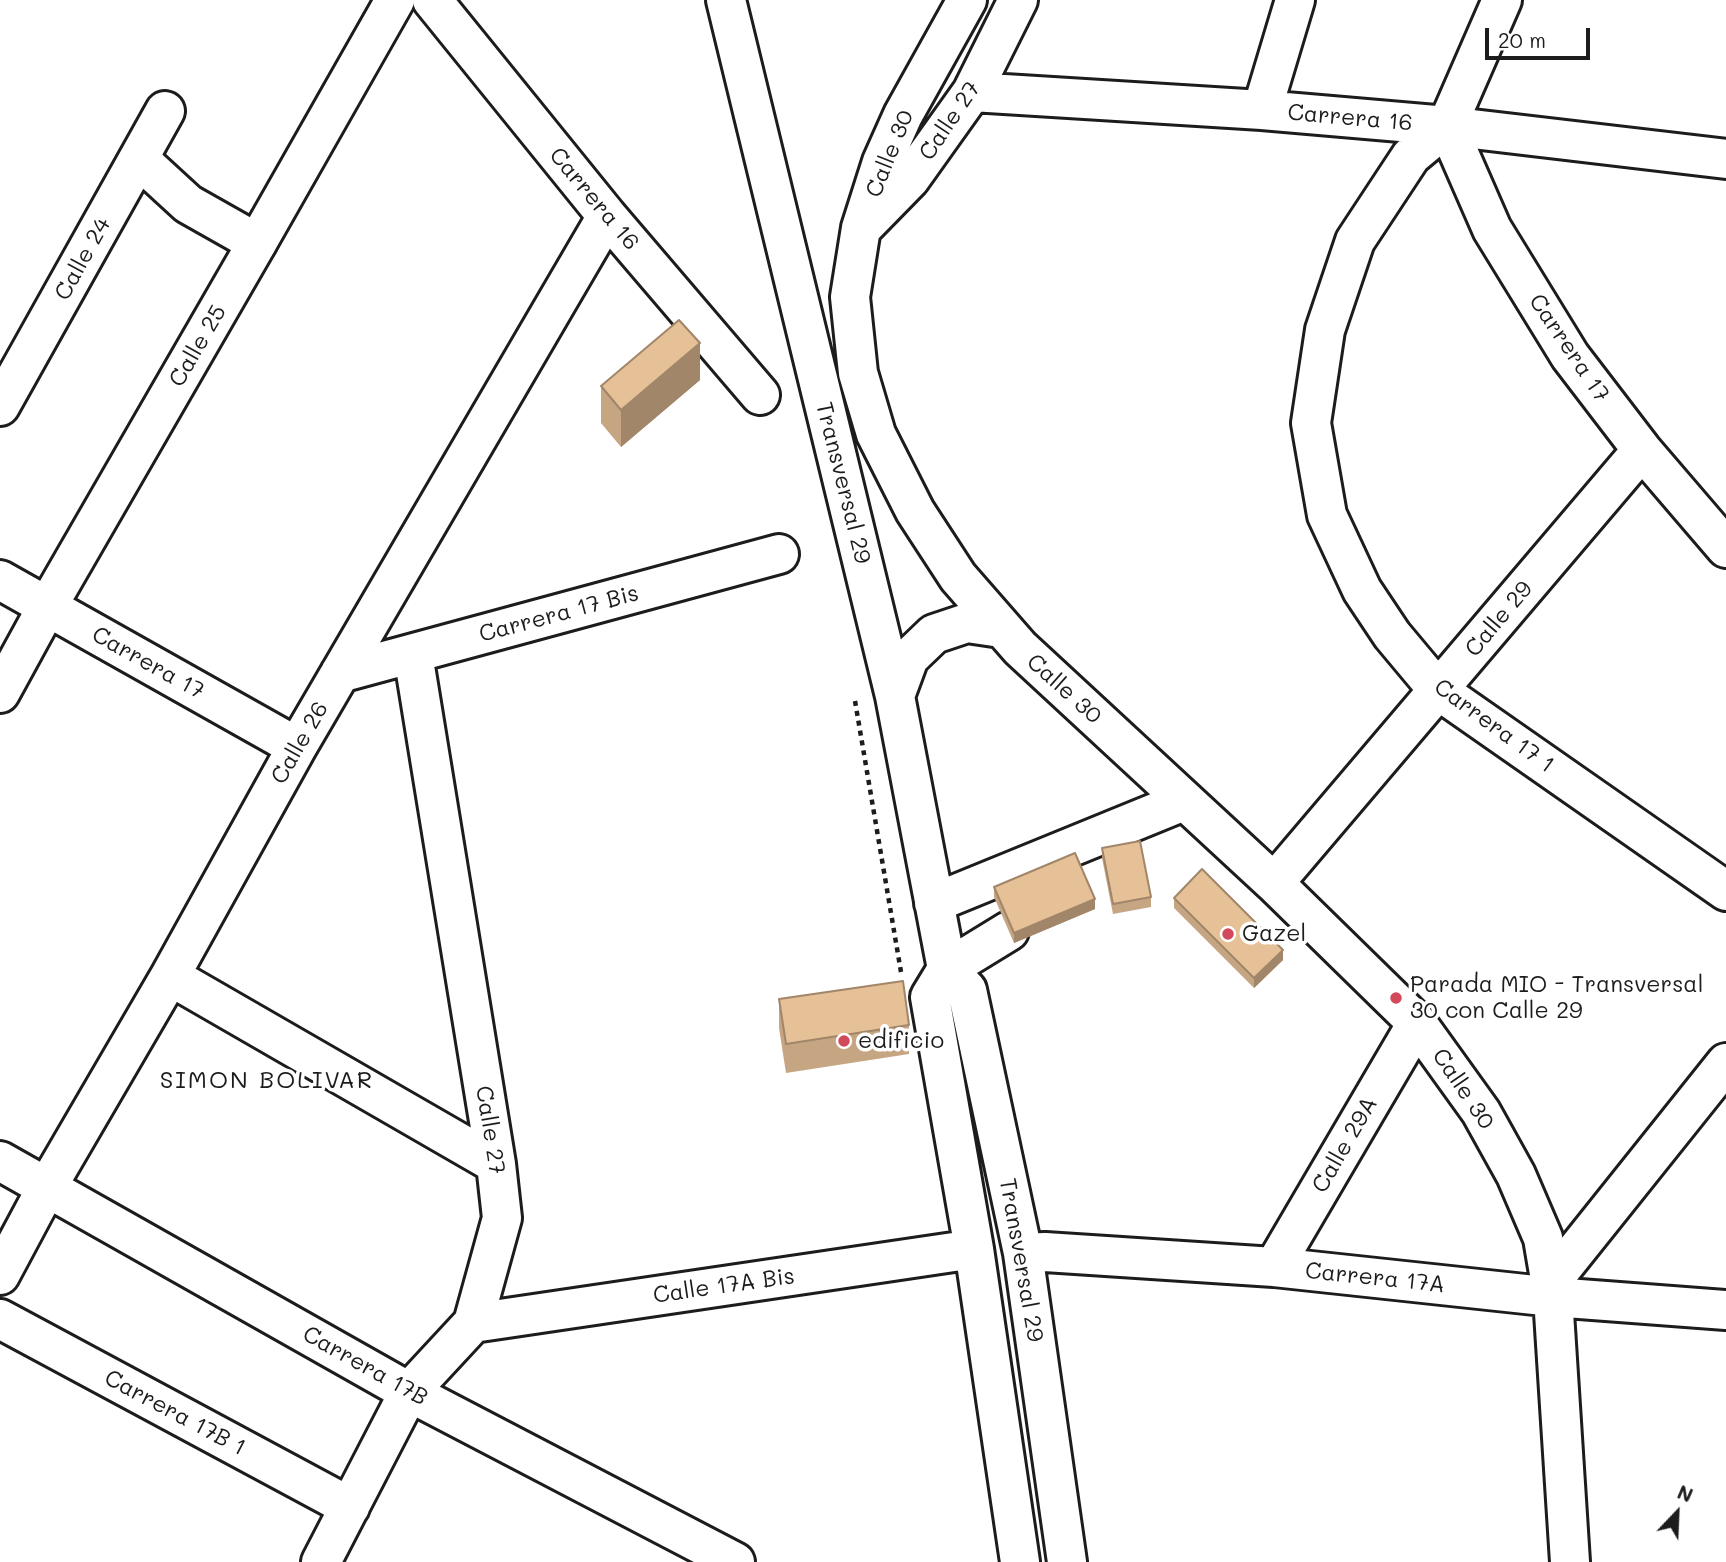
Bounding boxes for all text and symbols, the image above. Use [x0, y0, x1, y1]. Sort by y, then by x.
scale bar [1488, 14, 1593, 58]
text: 20 m [1498, 26, 1546, 53]
street label: Calle 27 [914, 76, 986, 166]
street label: Carrera 16 [1286, 99, 1414, 137]
street label: Calle 30 [860, 106, 920, 202]
street label: Carrera 16 [543, 142, 645, 256]
street label: Calle 24 [49, 213, 117, 305]
street label: Carrera 17 [1523, 289, 1615, 407]
street label: Calle 25 [164, 300, 232, 392]
street label: Transversal 29 [810, 399, 876, 567]
street label: Calle 29 [1459, 576, 1539, 662]
street label: Carrera 17 Bis [476, 579, 642, 649]
street label: Carrera 17 [87, 621, 209, 705]
street label: Calle 30 [1021, 648, 1107, 730]
street label: Carrera 17 1 [1428, 673, 1560, 779]
street label: Calle 26 [265, 697, 335, 789]
place label: Gazel [1242, 920, 1306, 948]
marker: Gazel [1220, 926, 1236, 942]
place label: Parada MIO - Transversal 30 con Calle 29 [1410, 971, 1703, 1025]
marker: Parada MIO - Transversal 30 con Calle 29 [1388, 990, 1404, 1006]
place label: edificio [858, 1027, 944, 1055]
marker: edificio [836, 1033, 852, 1049]
street label: Calle 30 [1426, 1043, 1500, 1135]
district label: SIMON BOLIVAR [161, 1067, 373, 1095]
street label: Calle 27 [469, 1084, 511, 1176]
street label: Calle 29A [1306, 1092, 1384, 1198]
street label: Transversal 29 [993, 1176, 1049, 1344]
street label: Carrera 17A [1304, 1257, 1446, 1299]
street label: Calle 17A Bis [651, 1262, 797, 1310]
street label: Carrera 17B [298, 1320, 432, 1412]
street label: Carrera 17B 1 [100, 1364, 250, 1462]
north arrow [1642, 1478, 1712, 1548]
text: N [1674, 1479, 1697, 1508]

